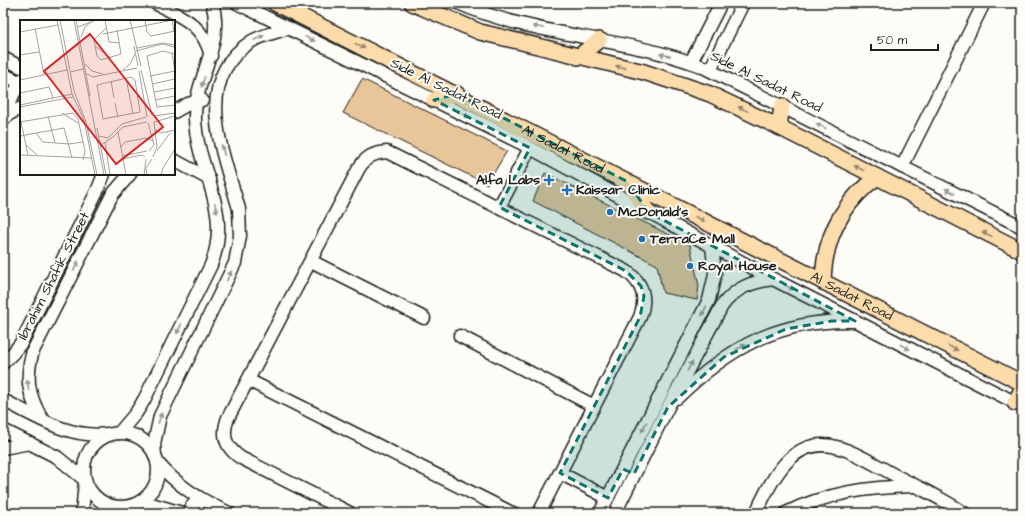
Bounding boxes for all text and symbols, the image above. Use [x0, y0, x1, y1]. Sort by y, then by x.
inset map [20, 20, 175, 175]
one-way arrow [532, 23, 544, 29]
scale bar [871, 26, 938, 52]
text: 50 m [877, 32, 908, 49]
one-way arrow [253, 35, 264, 41]
one-way arrow [304, 35, 316, 42]
one-way arrow [354, 42, 366, 49]
street label: Side Al Sadat Road [707, 46, 825, 118]
one-way arrow [659, 51, 671, 57]
street label: Side Al Sadat Road [387, 53, 505, 125]
one-way arrow [614, 64, 626, 70]
one-way arrow [199, 76, 205, 88]
one-way arrow [737, 106, 749, 113]
one-way arrow [459, 112, 470, 118]
street label: Al Sadat Road [518, 120, 608, 179]
one-way arrow [815, 123, 827, 129]
one-way arrow [219, 144, 225, 157]
one-way arrow [854, 164, 865, 171]
place label: Alfa Labs [476, 170, 540, 190]
marker: Alfa Labs [543, 174, 555, 186]
place label: Kaissar Clinic [576, 180, 661, 200]
marker: Kaissar Clinic [561, 184, 573, 196]
one-way arrow [944, 188, 955, 194]
one-way arrow [214, 202, 220, 214]
place label: McDonald's [618, 202, 688, 222]
marker: McDonald's [605, 207, 615, 217]
street label: Ibrahim Shafik Street [13, 208, 95, 343]
one-way arrow [695, 216, 706, 222]
place label: TerraCe Mall [649, 229, 736, 249]
one-way arrow [981, 230, 993, 237]
marker: TerraCe Mall [637, 234, 647, 244]
place label: Royal House [698, 256, 777, 276]
one-way arrow [73, 260, 79, 271]
marker: Royal House [685, 261, 695, 271]
street label: Al Sadat Road [807, 267, 897, 326]
one-way arrow [226, 270, 232, 282]
one-way arrow [784, 284, 795, 291]
one-way arrow [700, 305, 707, 317]
one-way arrow [176, 323, 182, 335]
one-way arrow [899, 343, 911, 350]
one-way arrow [735, 344, 747, 350]
one-way arrow [948, 345, 959, 352]
one-way arrow [686, 360, 693, 372]
one-way arrow [25, 379, 32, 391]
one-way arrow [157, 412, 163, 424]
one-way arrow [641, 421, 648, 432]

